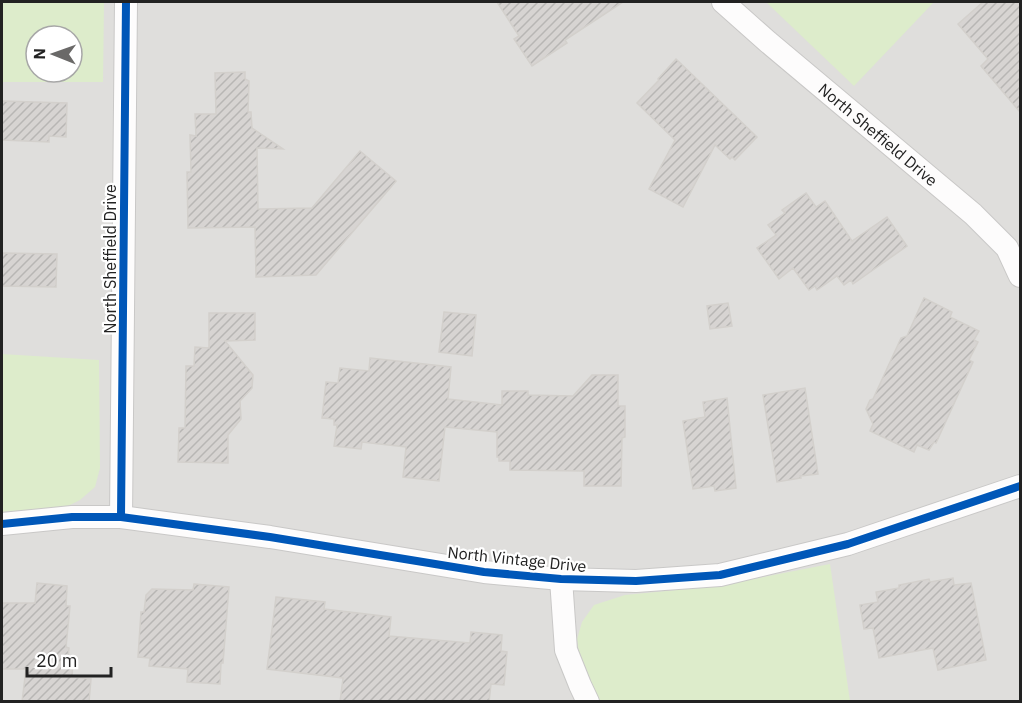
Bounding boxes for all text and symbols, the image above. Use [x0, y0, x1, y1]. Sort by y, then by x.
north arrow [24, 24, 84, 84]
text: N [29, 48, 49, 60]
street label: North Sheffield Drive [814, 79, 942, 190]
street label: North Sheffield Drive [100, 184, 120, 334]
street label: North Vintage Drive [446, 542, 588, 576]
scale bar [27, 640, 111, 678]
text: 20 m [36, 649, 78, 672]

